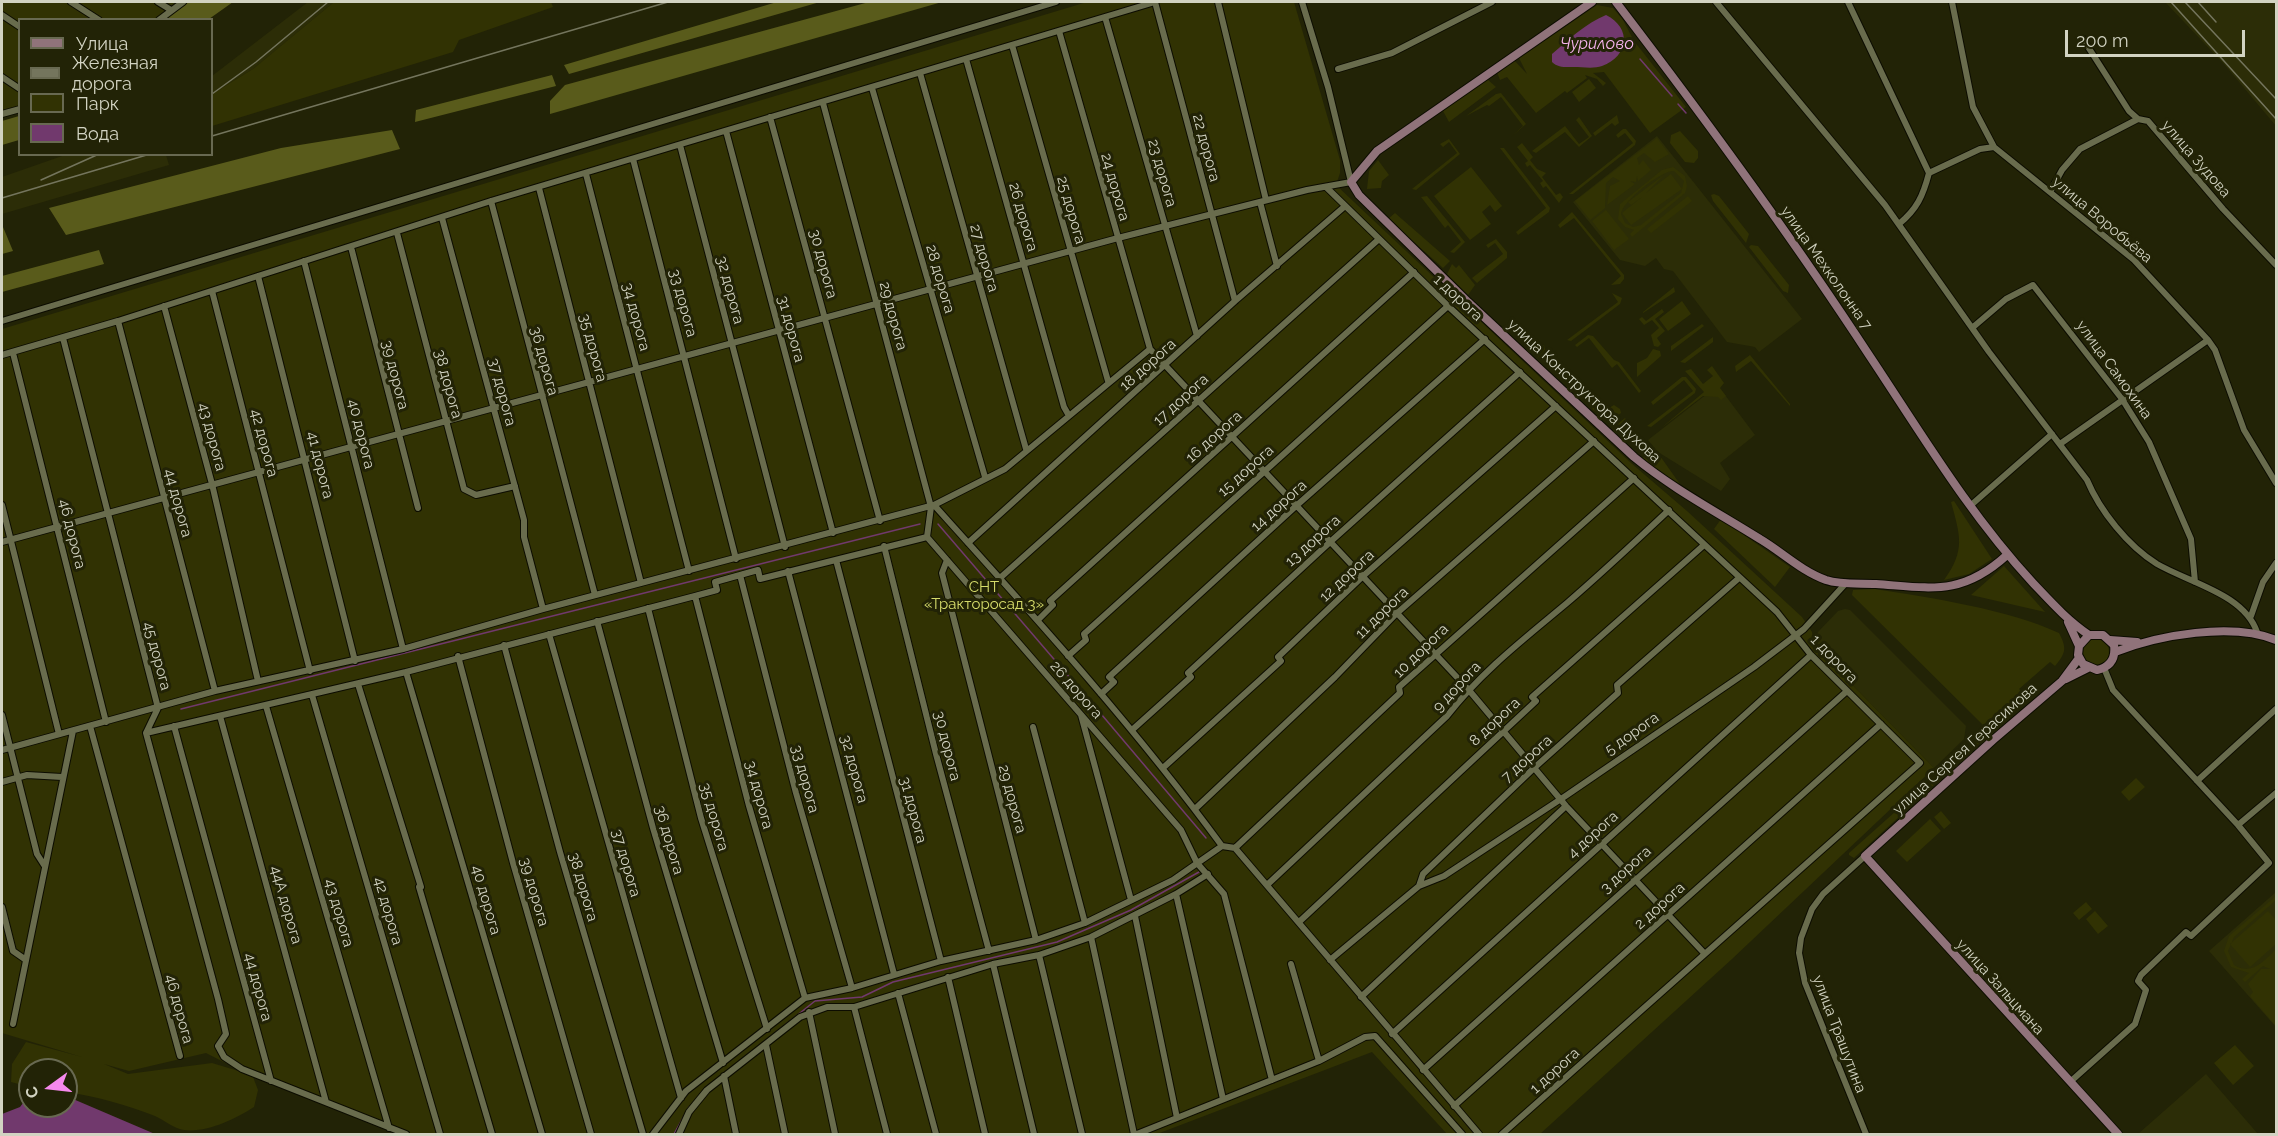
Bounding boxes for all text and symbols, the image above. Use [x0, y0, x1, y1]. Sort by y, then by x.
legend [18, 18, 213, 156]
scale bar [2068, 18, 2248, 56]
text: 200 m [2076, 30, 2129, 51]
text: Улица [76, 33, 128, 54]
water label: Чурилово [1560, 34, 1634, 54]
text: Железная дорога [72, 52, 158, 94]
text: Парк [76, 93, 119, 114]
street label: 22 дорога [1188, 112, 1224, 184]
street label: улица Зудова [2158, 117, 2234, 201]
text: Вода [76, 123, 119, 144]
street label: 23 дорога [1144, 137, 1180, 209]
street label: 24 дорога [1097, 151, 1133, 223]
street label: улица Воробьёва [2048, 173, 2156, 267]
street label: 25 дорога [1053, 174, 1089, 246]
street label: 26 дорога [1005, 181, 1041, 253]
street label: улица Мехколонна 7 [1776, 203, 1876, 333]
street label: 27 дорога [966, 222, 1002, 294]
street label: 30 дорога [805, 227, 841, 301]
street label: 28 дорога [922, 243, 958, 315]
street label: 32 дорога [712, 254, 748, 326]
street label: 33 дорога [665, 267, 701, 339]
street label: 1 дорога [1430, 271, 1486, 325]
street label: 29 дорога [875, 280, 911, 352]
street label: 34 дорога [618, 281, 654, 353]
street label: 31 дорога [773, 294, 809, 364]
street label: 35 дорога [575, 312, 611, 384]
street label: улица Конструктора Духова [1504, 315, 1664, 467]
street label: улица Самохина [2072, 317, 2156, 423]
street label: 36 дорога [526, 324, 562, 398]
street label: 18 дорога [1116, 335, 1180, 395]
street label: 39 дорога [378, 339, 412, 411]
street label: 38 дорога [430, 347, 466, 421]
street label: 37 дорога [484, 356, 520, 428]
street label: 17 дорога [1150, 370, 1212, 430]
street label: 40 дорога [344, 397, 378, 471]
street label: 43 дорога [194, 401, 230, 473]
street label: 42 дорога [246, 407, 282, 479]
street label: 16 дорога [1182, 407, 1246, 467]
street label: 41 дорога [303, 430, 337, 500]
street label: 15 дорога [1215, 441, 1277, 501]
street label: 44 дорога [160, 467, 196, 539]
street label: 14 дорога [1248, 476, 1310, 536]
street label: 46 дорога [55, 497, 89, 571]
street label: 13 дорога [1282, 511, 1344, 571]
street label: 12 дорога [1316, 546, 1378, 606]
park label: СНТ «Тракторосад 3» [924, 578, 1044, 613]
street label: 11 дорога [1352, 583, 1412, 643]
street label: 45 дорога [139, 620, 175, 692]
street label: 10 дорога [1390, 620, 1452, 682]
street label: 1 дорога [1807, 631, 1861, 687]
street label: 26 дорога [1046, 657, 1106, 723]
street label: 9 дорога [1429, 658, 1485, 716]
street label: улица Сергея Герасимова [1889, 679, 2041, 819]
street label: 8 дорога [1466, 694, 1524, 750]
street label: 30 дорога [930, 709, 964, 783]
street label: 5 дорога [1601, 709, 1663, 759]
street label: 7 дорога [1498, 732, 1556, 786]
street label: 32 дорога [836, 733, 872, 805]
street label: 33 дорога [787, 743, 823, 815]
street label: 34 дорога [741, 759, 777, 831]
street label: 29 дорога [994, 763, 1030, 835]
street label: 31 дорога [895, 775, 931, 845]
street label: 35 дорога [696, 781, 732, 853]
street label: 36 дорога [651, 803, 687, 877]
street label: 4 дорога [1564, 808, 1622, 862]
street label: 37 дорога [608, 827, 644, 899]
street label: 3 дорога [1597, 843, 1655, 897]
street label: 38 дорога [565, 850, 601, 924]
street label: 39 дорога [516, 856, 552, 928]
street label: 40 дорога [468, 863, 504, 937]
street label: 44А дорога [266, 864, 306, 946]
street label: 42 дорога [370, 875, 406, 947]
street label: 43 дорога [321, 877, 357, 949]
street label: 2 дорога [1631, 879, 1689, 933]
street label: улица Зальцмана [1952, 935, 2048, 1039]
street label: 44 дорога [240, 951, 276, 1023]
street label: 46 дорога [161, 972, 197, 1046]
street label: улица Трашутина [1808, 973, 1870, 1095]
street label: 1 дорога [1527, 1044, 1583, 1098]
north arrow [18, 1058, 78, 1118]
text: С [21, 1085, 43, 1100]

